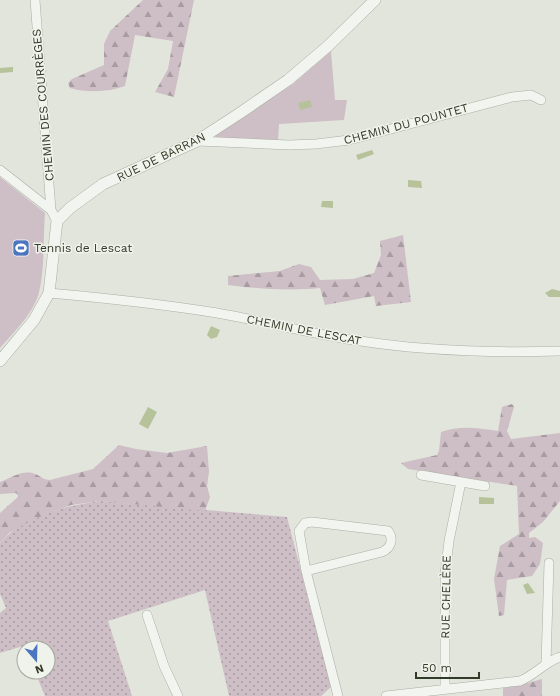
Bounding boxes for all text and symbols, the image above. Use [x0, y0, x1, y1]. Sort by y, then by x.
street label: CHEMIN DES COURRÈGES [29, 28, 57, 182]
street label: CHEMIN DU POUNTET [342, 101, 470, 147]
street label: RUE DE BARRAN [114, 129, 208, 185]
sports icon: Tennis de Lescat [11, 238, 31, 258]
place label: Tennis de Lescat [34, 241, 132, 255]
street label: CHEMIN DE LESCAT [245, 312, 363, 348]
street label: RUE CHELÈRE [438, 555, 454, 639]
north arrow [16, 640, 56, 680]
scale bar [416, 654, 479, 680]
text: N [33, 661, 45, 676]
text: 50 m [422, 661, 452, 675]

